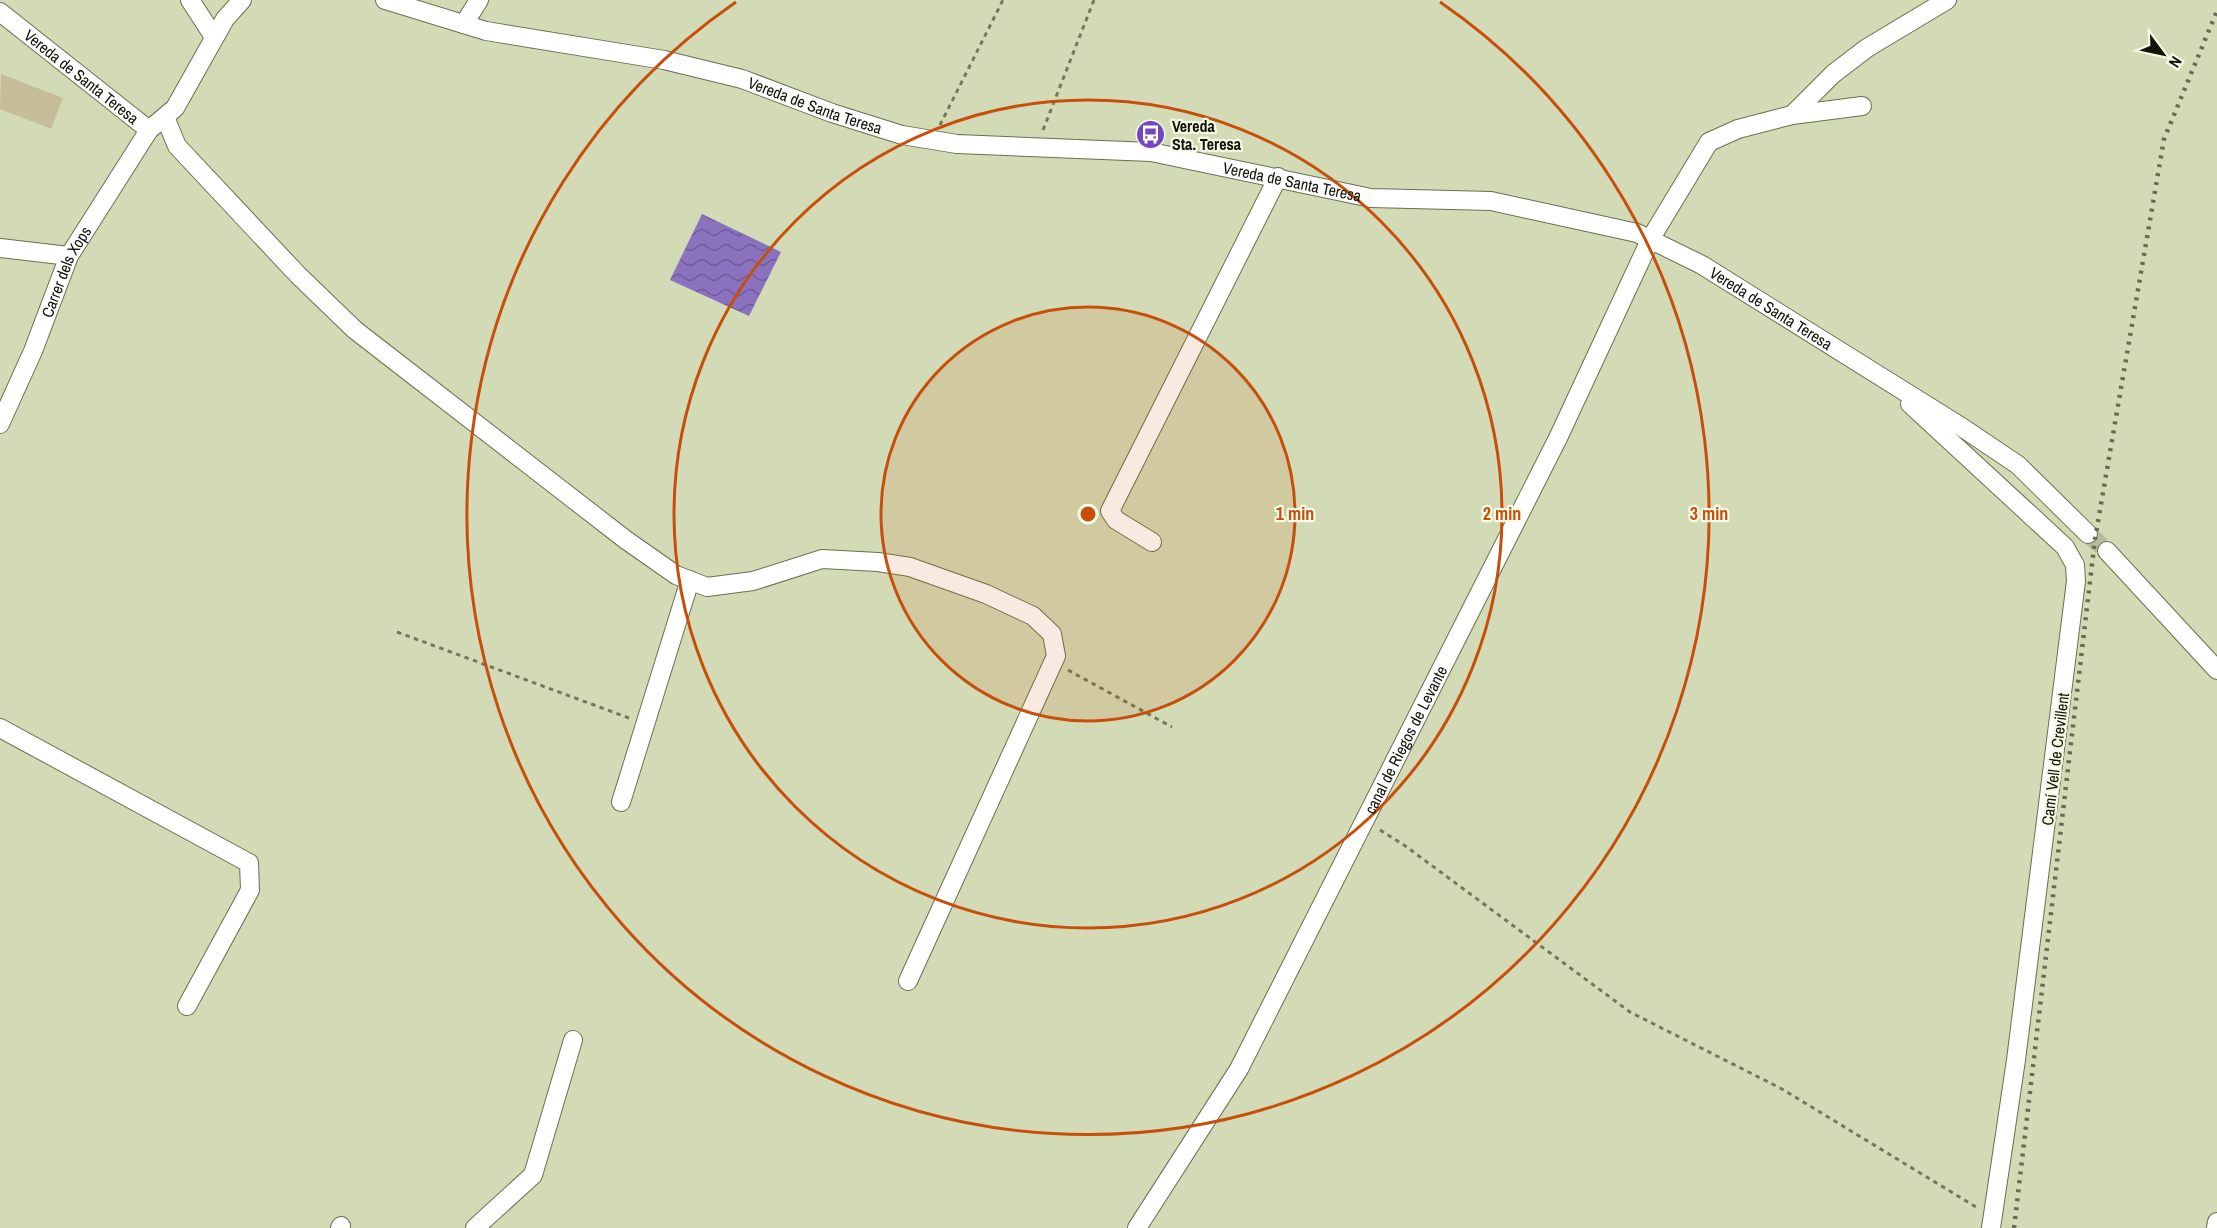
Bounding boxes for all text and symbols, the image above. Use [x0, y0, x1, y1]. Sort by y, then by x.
street label: Vereda de Santa Teresa [20, 24, 144, 129]
north arrow [2133, 24, 2193, 84]
text: N [2164, 52, 2187, 72]
street label: Vereda de Santa Teresa [745, 71, 885, 139]
place label: Vereda Sta. Teresa [1172, 115, 1242, 155]
bus stop icon: Vereda Sta. Teresa [1135, 119, 1167, 151]
street label: Vereda de Santa Teresa [1221, 156, 1364, 207]
street label: Carrer dels Xops [36, 222, 96, 320]
street label: Vereda de Santa Teresa [1706, 262, 1837, 355]
text: 1 min [1276, 501, 1314, 526]
text: 2 min [1483, 501, 1521, 526]
text: 3 min [1690, 501, 1728, 526]
centre of rings [1078, 504, 1098, 524]
street label: canal de Riegos de Levante [1359, 662, 1452, 818]
street label: Camí Vell de Crevillent [2036, 691, 2074, 827]

